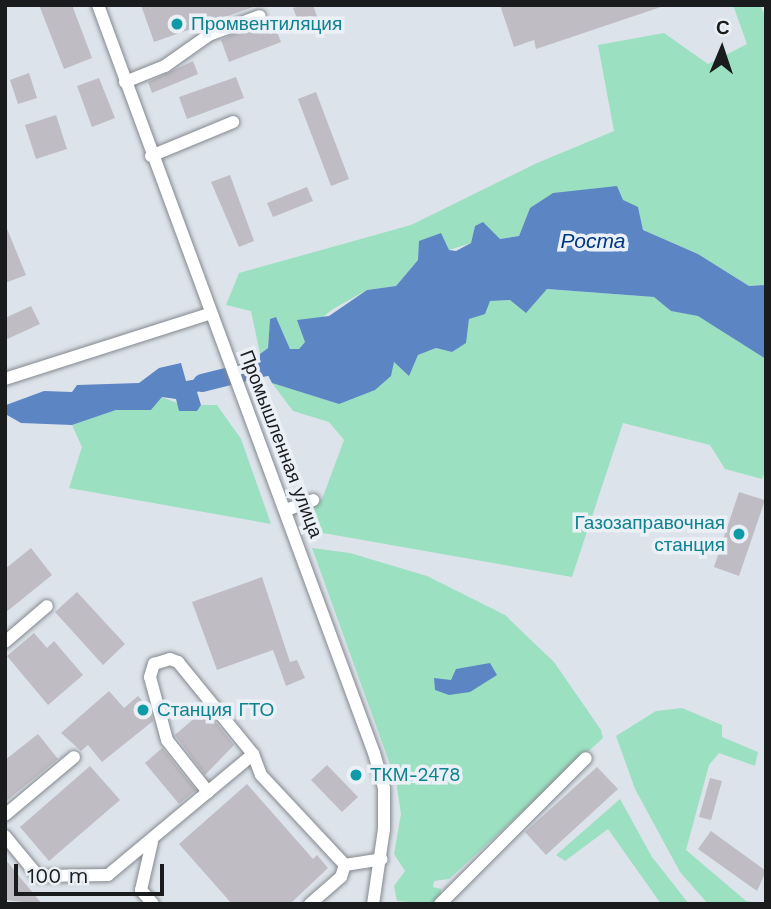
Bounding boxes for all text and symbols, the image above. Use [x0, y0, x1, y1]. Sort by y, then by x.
place label: Промвентиляция [191, 13, 342, 35]
north arrow [687, 14, 757, 84]
marker: Промвентиляция [169, 16, 185, 32]
text: С [715, 16, 730, 39]
water label: Роста [561, 228, 625, 254]
street label: Промышленная улица [235, 347, 327, 541]
place label: Газозаправочная станция [575, 512, 725, 556]
marker: Газозаправочная станция [731, 526, 747, 542]
place label: Станция ГТО [157, 699, 274, 721]
marker: Станция ГТО [135, 702, 151, 718]
place label: ТКМ-2478 [370, 764, 461, 786]
marker: ТКМ-2478 [348, 767, 364, 783]
scale bar [18, 850, 168, 894]
text: 100 m [27, 863, 89, 888]

